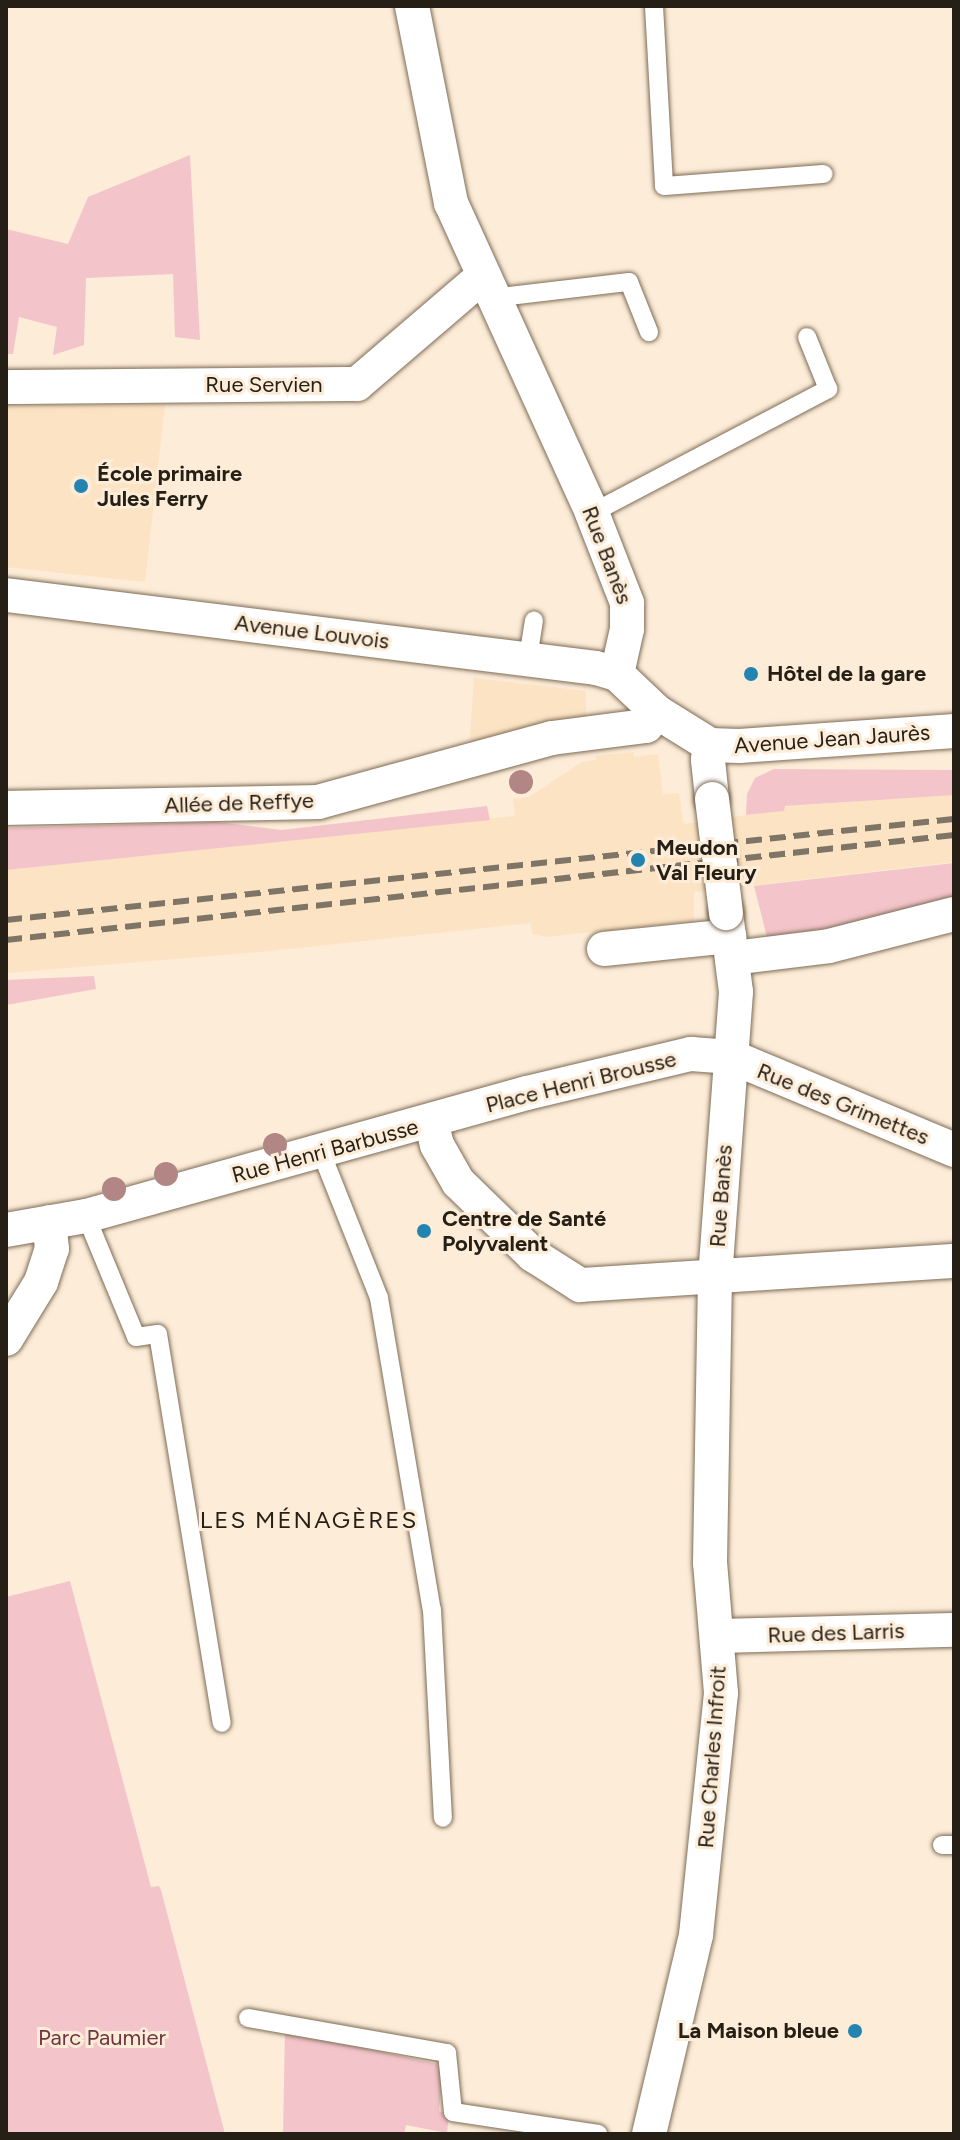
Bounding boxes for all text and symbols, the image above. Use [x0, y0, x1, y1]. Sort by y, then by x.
street label: Rue Servien [205, 372, 323, 398]
place label: École primaire Jules Ferry [97, 460, 242, 512]
marker: École primaire Jules Ferry [72, 477, 90, 495]
street label: Rue Banès [576, 502, 638, 608]
street label: Avenue Louvois [233, 609, 391, 655]
place label: Hôtel de la gare [767, 661, 926, 687]
marker: Hôtel de la gare [742, 665, 760, 683]
street label: Avenue Jean Jaurès [733, 719, 931, 759]
street label: Allée de Reffye [164, 787, 314, 819]
place label: Meudon Val Fleury [656, 834, 757, 886]
marker: Meudon Val Fleury [627, 849, 649, 871]
street label: Place Henri Brousse [483, 1046, 679, 1118]
street label: Rue des Grimettes [753, 1057, 933, 1151]
street label: Rue Henri Barbusse [229, 1113, 421, 1189]
street label: Rue Banès [704, 1144, 738, 1248]
place label: Centre de Santé Polyvalent [442, 1205, 606, 1256]
marker: Centre de Santé Polyvalent [413, 1220, 435, 1242]
district label: LES MÉNAGÈRES [200, 1506, 418, 1534]
street label: Rue des Larris [767, 1617, 905, 1649]
street label: Rue Charles Infroit [692, 1665, 732, 1849]
place label: La Maison bleue [678, 2018, 839, 2044]
marker: La Maison bleue [846, 2022, 864, 2040]
park label: Parc Paumier [38, 2025, 166, 2051]

